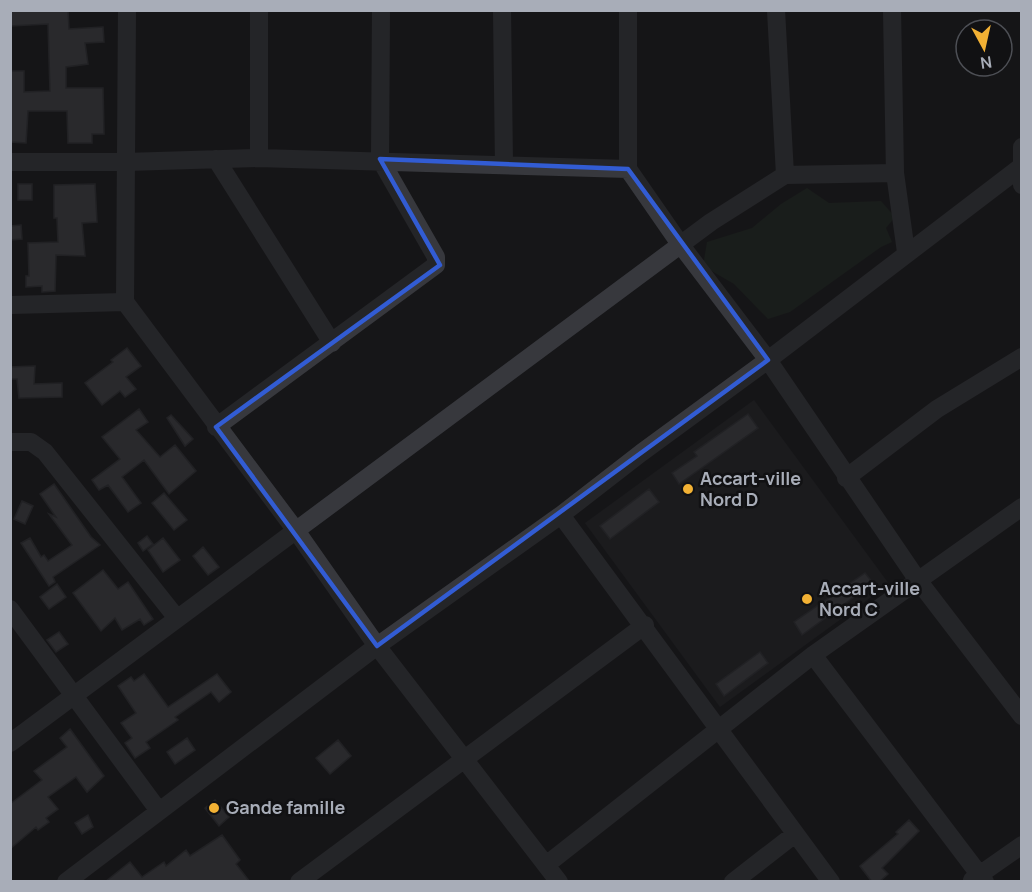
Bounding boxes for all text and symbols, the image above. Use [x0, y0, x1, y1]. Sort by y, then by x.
north arrow [954, 18, 1014, 78]
text: N [979, 51, 993, 75]
place label: Accart-ville Nord D [700, 466, 801, 511]
marker: Accart-ville Nord D [681, 482, 695, 496]
place label: Accart-ville Nord C [819, 576, 920, 621]
marker: Accart-ville Nord C [800, 592, 814, 606]
place label: Gande famille [226, 795, 345, 819]
marker: Gande famille [207, 801, 221, 815]

